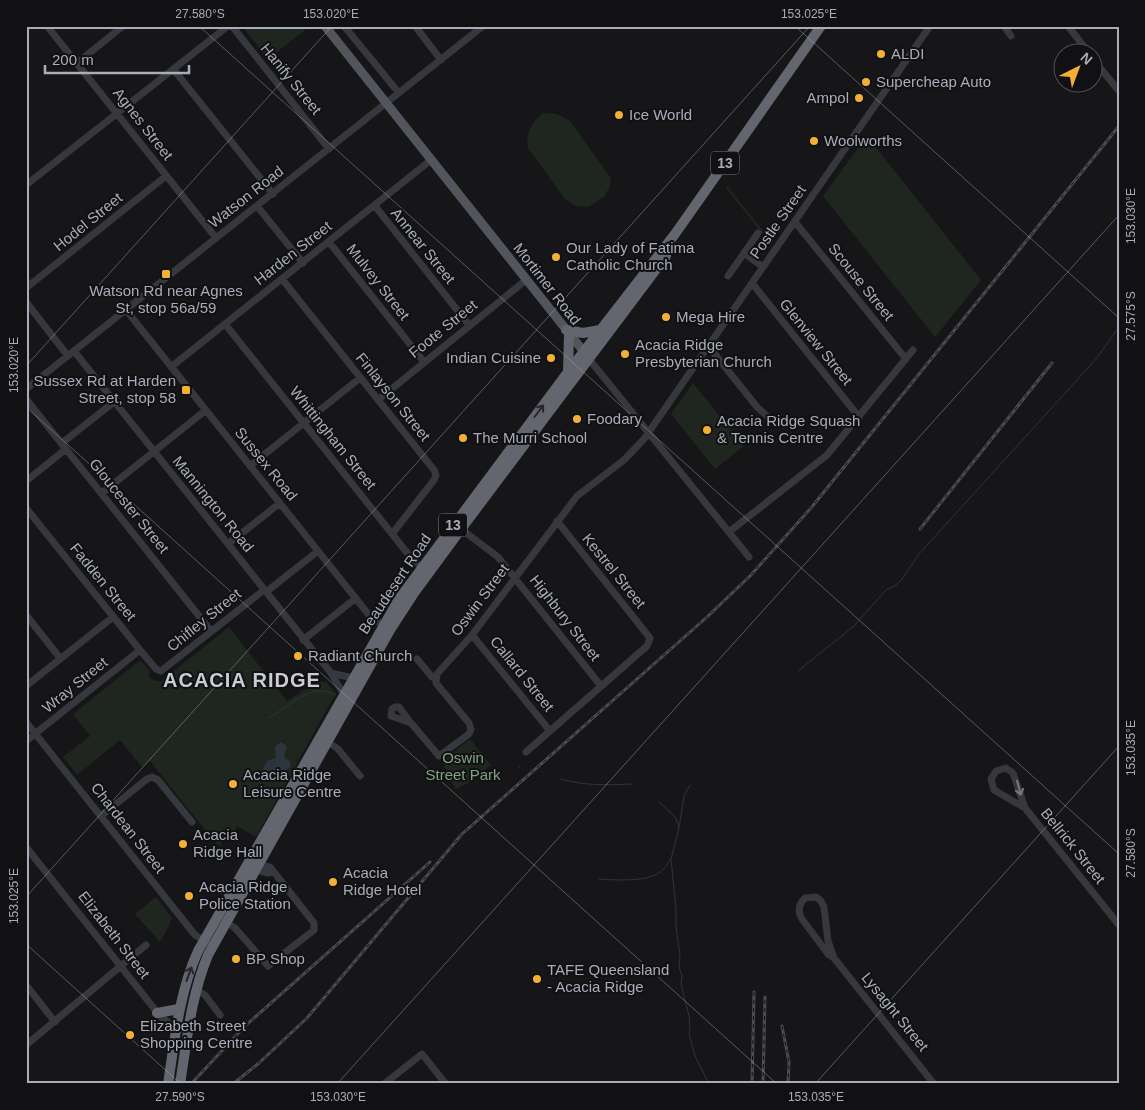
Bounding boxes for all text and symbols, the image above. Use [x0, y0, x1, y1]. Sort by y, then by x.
text: 27.580°S [175, 7, 225, 21]
text: 153.020°E [303, 7, 359, 21]
text: 153.025°E [781, 7, 837, 21]
street label: Hanify Street [257, 40, 326, 118]
scale bar [45, 42, 189, 74]
north arrow [1052, 42, 1102, 92]
place label: ALDI [891, 45, 924, 62]
marker: ALDI [875, 48, 887, 60]
text: N [1078, 49, 1096, 68]
text: 200 m [52, 51, 94, 68]
place label: Supercheap Auto [876, 73, 991, 90]
marker: Supercheap Auto [860, 76, 872, 88]
street label: Agnes Street [110, 84, 177, 164]
place label: Ampol [806, 89, 849, 106]
marker: Ampol [853, 92, 865, 104]
place label: Ice World [629, 106, 692, 123]
marker: Ice World [613, 109, 625, 121]
place label: Woolworths [824, 132, 902, 149]
marker: Woolworths [808, 135, 820, 147]
road number: 13 [711, 152, 739, 174]
street label: Watson Road [205, 162, 287, 231]
street label: Postle Street [746, 181, 810, 262]
street label: Hodel Street [50, 188, 126, 254]
text: 153.030°E [1124, 188, 1138, 244]
street label: Annear Street [388, 204, 460, 288]
street label: Harden Street [251, 217, 335, 288]
street label: Mortimer Road [510, 239, 585, 328]
place label: Our Lady of Fatima Catholic Church [566, 239, 695, 273]
street label: Mulvey Street [343, 240, 414, 324]
street label: Scouse Street [825, 240, 898, 324]
marker: Our Lady of Fatima Catholic Church [550, 251, 562, 263]
marker: Watson Rd near Agnes St, stop 56a/59 [160, 268, 172, 280]
place label: Watson Rd near Agnes St, stop 56a/59 [89, 282, 243, 316]
text: 27.575°S [1124, 291, 1138, 341]
street label: Glenview Street [776, 295, 857, 389]
street label: Foote Street [405, 296, 481, 361]
place label: Mega Hire [676, 308, 745, 325]
marker: Mega Hire [660, 311, 672, 323]
place label: Acacia Ridge Presbyterian Church [635, 336, 772, 370]
text: 153.020°E [7, 337, 21, 393]
marker: Acacia Ridge Presbyterian Church [619, 348, 631, 360]
street label: Finlayson Street [353, 349, 435, 445]
place label: Indian Cuisine [446, 349, 541, 366]
marker: Indian Cuisine [545, 352, 557, 364]
place label: Sussex Rd at Harden Street, stop 58 [33, 372, 176, 406]
street label: Whittingham Street [287, 383, 381, 493]
marker: Sussex Rd at Harden Street, stop 58 [180, 384, 192, 396]
one-way arrow [534, 404, 544, 418]
place label: Foodary [587, 410, 643, 427]
place label: Acacia Ridge Squash & Tennis Centre [717, 412, 860, 446]
marker: Foodary [571, 413, 583, 425]
street label: Sussex Road [232, 424, 301, 504]
marker: Acacia Ridge Squash & Tennis Centre [701, 424, 713, 436]
place label: The Murri School [473, 429, 587, 446]
marker: The Murri School [457, 432, 469, 444]
street label: Mannington Road [170, 452, 257, 555]
street label: Gloucester Street [86, 455, 173, 557]
road number: 13 [439, 514, 467, 536]
street label: Kestrel Street [579, 530, 650, 612]
street label: Beaudesert Road [355, 531, 434, 637]
street label: Fadden Street [67, 539, 140, 625]
street label: Oswin Street [447, 560, 513, 639]
street label: Highbury Street [527, 571, 605, 665]
street label: Chifley Street [163, 584, 245, 655]
street label: Callard Street [487, 633, 558, 715]
place label: Radiant Church [308, 647, 412, 664]
marker: Radiant Church [292, 650, 304, 662]
street label: Wray Street [39, 653, 111, 716]
district label: ACACIA RIDGE [163, 669, 321, 691]
text: 153.035°E [1124, 720, 1138, 776]
park label: Oswin Street Park [425, 749, 501, 783]
place label: Acacia Ridge Leisure Centre [243, 766, 341, 800]
marker: Acacia Ridge Leisure Centre [227, 778, 239, 790]
street label: Chardean Street [88, 779, 169, 877]
one-way arrow [1015, 780, 1024, 796]
street label: Bellrick Street [1038, 804, 1110, 888]
place label: Acacia Ridge Hall [193, 826, 262, 860]
text: 27.580°S [1124, 828, 1138, 878]
marker: Acacia Ridge Hall [177, 838, 189, 850]
place label: Acacia Ridge Hotel [343, 864, 421, 898]
text: 153.025°E [7, 868, 21, 924]
marker: Acacia Ridge Hotel [327, 876, 339, 888]
place label: Acacia Ridge Police Station [199, 878, 291, 912]
street label: Elizabeth Street [75, 888, 154, 982]
marker: Acacia Ridge Police Station [183, 890, 195, 902]
place label: BP Shop [246, 950, 305, 967]
marker: BP Shop [230, 953, 242, 965]
place label: TAFE Queensland - Acacia Ridge [547, 961, 669, 995]
one-way arrow [185, 966, 194, 982]
street label: Lysaght Street [859, 969, 933, 1055]
marker: TAFE Queensland - Acacia Ridge [531, 973, 543, 985]
place label: Elizabeth Street Shopping Centre [140, 1017, 253, 1051]
marker: Elizabeth Street Shopping Centre [124, 1029, 136, 1041]
text: 27.590°S [155, 1090, 205, 1104]
text: 153.030°E [310, 1090, 366, 1104]
text: 153.035°E [788, 1090, 844, 1104]

